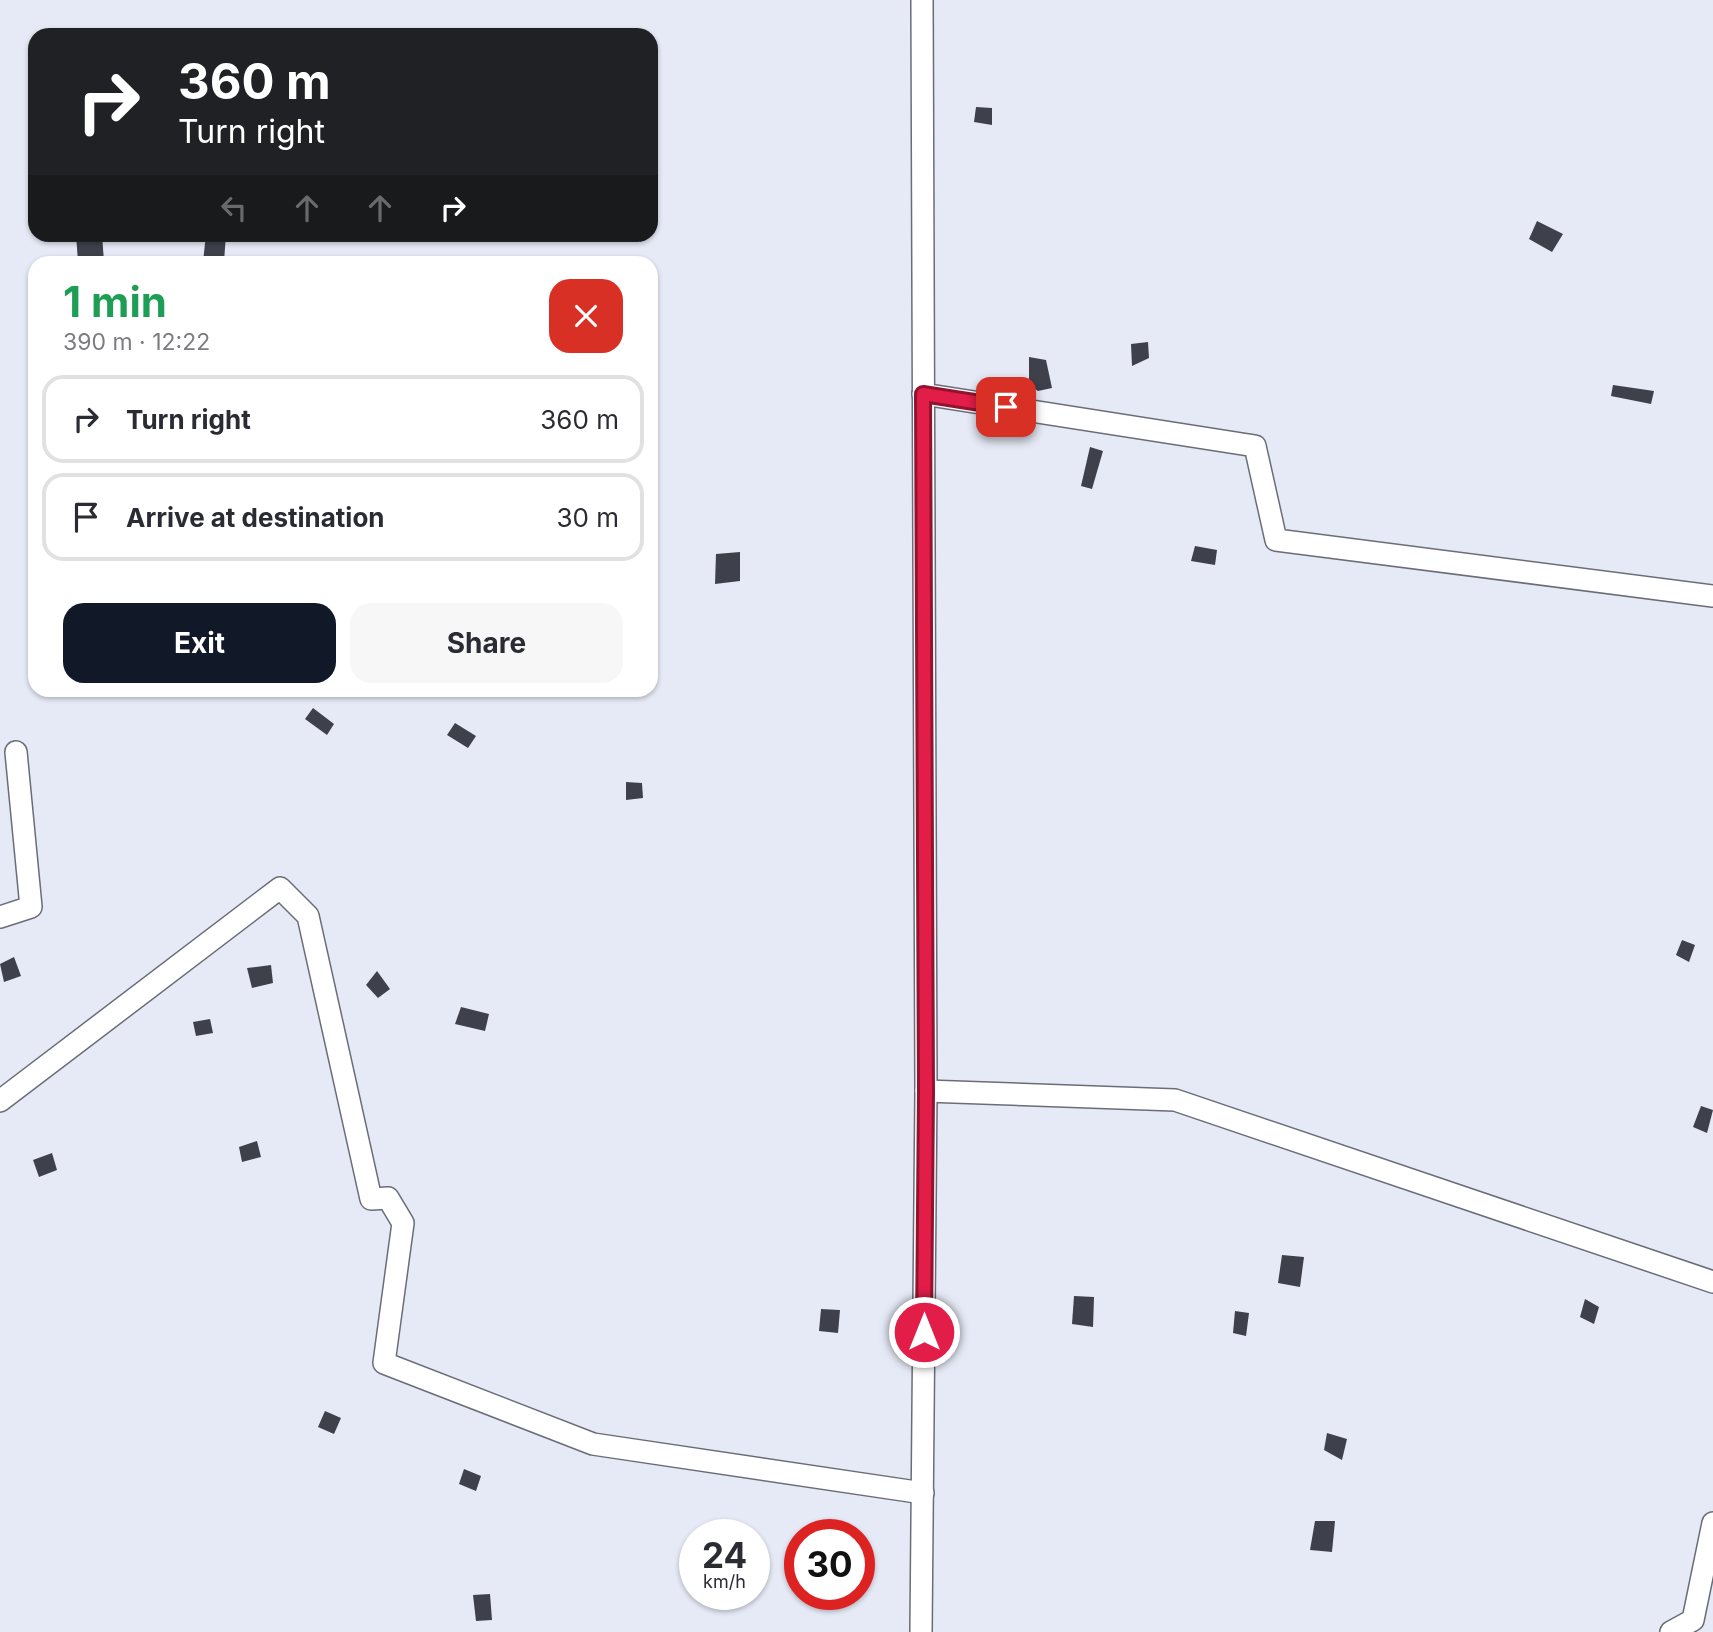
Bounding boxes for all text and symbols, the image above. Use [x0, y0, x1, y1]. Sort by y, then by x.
text: 360 m [178, 52, 331, 111]
icon: right [63, 56, 154, 147]
text: Turn right [178, 112, 325, 151]
icon: left [215, 189, 253, 227]
icon: ahead [288, 189, 326, 227]
icon: ahead [361, 189, 399, 227]
icon: right [434, 189, 472, 227]
text: 1 min [63, 276, 167, 327]
button: close [549, 279, 623, 353]
text: 390 m · 12:22 [63, 328, 210, 356]
pin [976, 377, 1036, 437]
icon: arrive [987, 388, 1025, 426]
icon: right [67, 400, 105, 438]
text: Turn right [126, 404, 251, 435]
text: 360 m [540, 404, 619, 435]
icon: arrive [67, 498, 105, 536]
text: Arrive at destination [126, 502, 385, 533]
text: 30 m [556, 502, 619, 533]
button: Exit [63, 603, 336, 683]
button: Share [350, 603, 623, 683]
position arrow [887, 1295, 961, 1369]
speed limit sign: 30 [784, 1519, 875, 1610]
text: 24 [702, 1534, 747, 1576]
text: km/h [703, 1571, 746, 1592]

